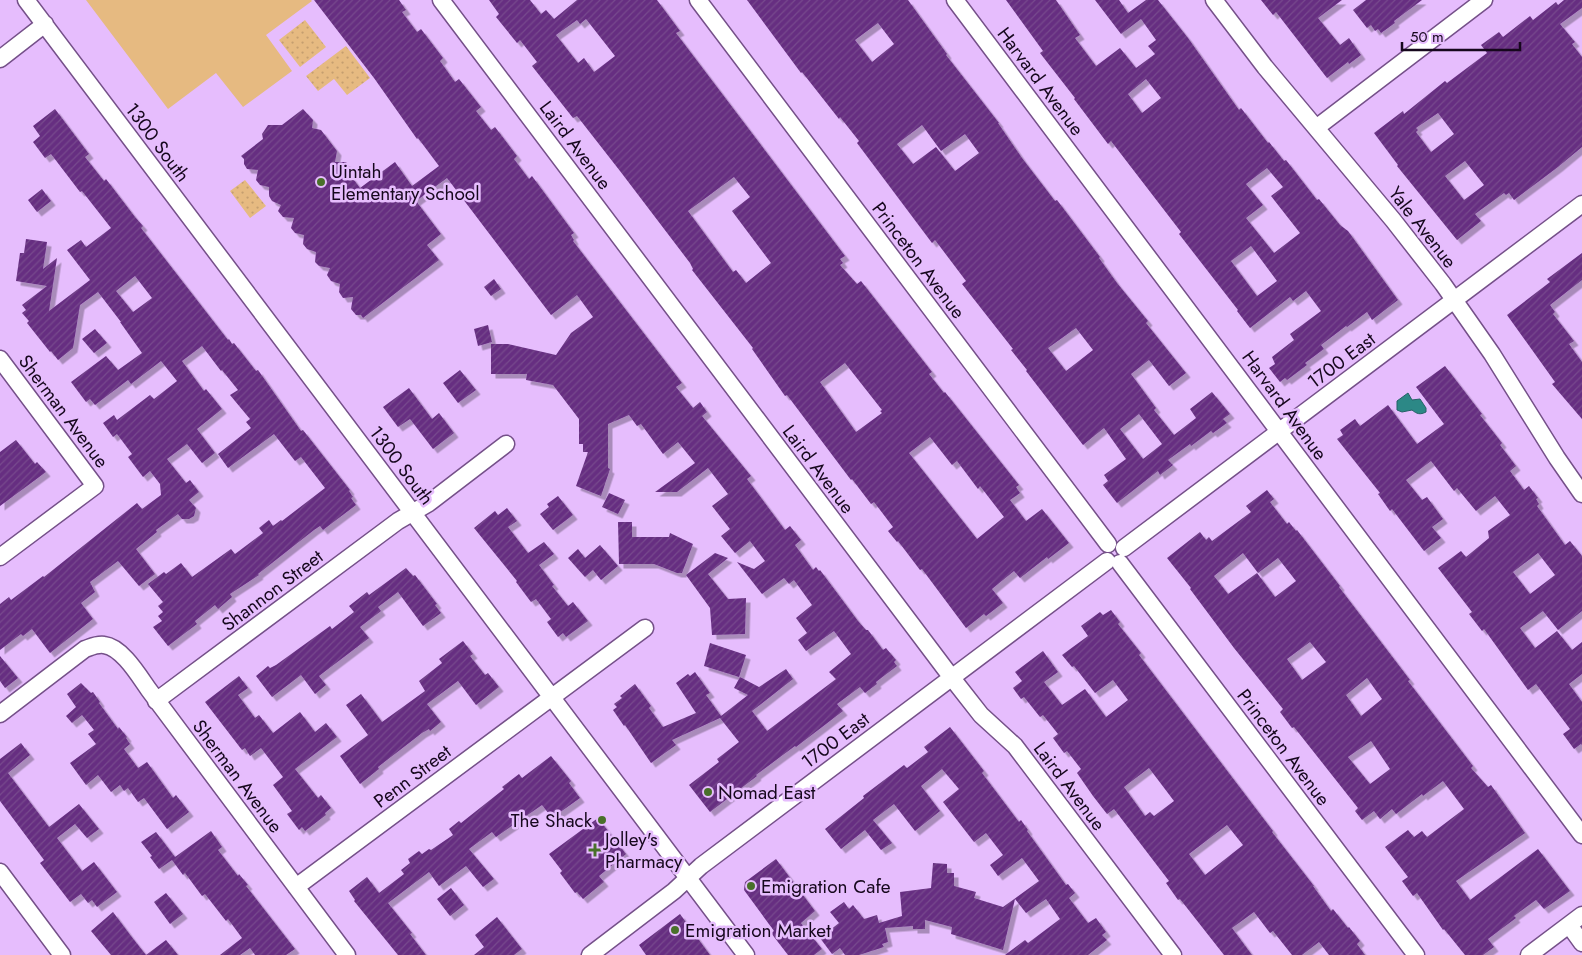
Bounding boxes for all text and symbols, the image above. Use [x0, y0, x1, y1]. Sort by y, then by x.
scale bar [1402, 20, 1520, 52]
street label: Harvard Avenue [991, 21, 1090, 141]
text: 50 m [1410, 26, 1444, 48]
street label: Laird Avenue [533, 95, 618, 195]
street label: 1300 South [119, 97, 196, 187]
place label: Uintah Elementary School [331, 158, 480, 207]
marker: Uintah Elementary School [315, 176, 327, 188]
street label: Yale Avenue [1382, 181, 1463, 274]
street label: Princeton Avenue [866, 196, 972, 325]
street label: 1700 East [1302, 326, 1381, 395]
street label: Harvard Avenue [1236, 345, 1334, 466]
street label: Sherman Avenue [12, 349, 115, 474]
street label: Laird Avenue [776, 419, 861, 519]
street label: 1300 South [363, 420, 440, 510]
street label: Shannon Street [216, 543, 329, 638]
street label: Princeton Avenue [1231, 683, 1337, 812]
street label: 1700 East [796, 706, 875, 775]
street label: Sherman Avenue [186, 714, 289, 839]
street label: Laird Avenue [1027, 736, 1112, 836]
street label: Penn Street [368, 738, 457, 814]
place label: Nomad East [718, 779, 816, 806]
marker: Nomad East [702, 786, 714, 798]
place label: The Shack [511, 807, 593, 834]
marker: The Shack [596, 814, 608, 826]
place label: Jolley's Pharmacy [602, 826, 683, 875]
marker: Jolley's Pharmacy [589, 844, 601, 856]
place label: Emigration Cafe [761, 873, 891, 900]
marker: Emigration Cafe [745, 880, 757, 892]
place label: Emigration Market [685, 917, 831, 944]
marker: Emigration Market [669, 924, 681, 936]

